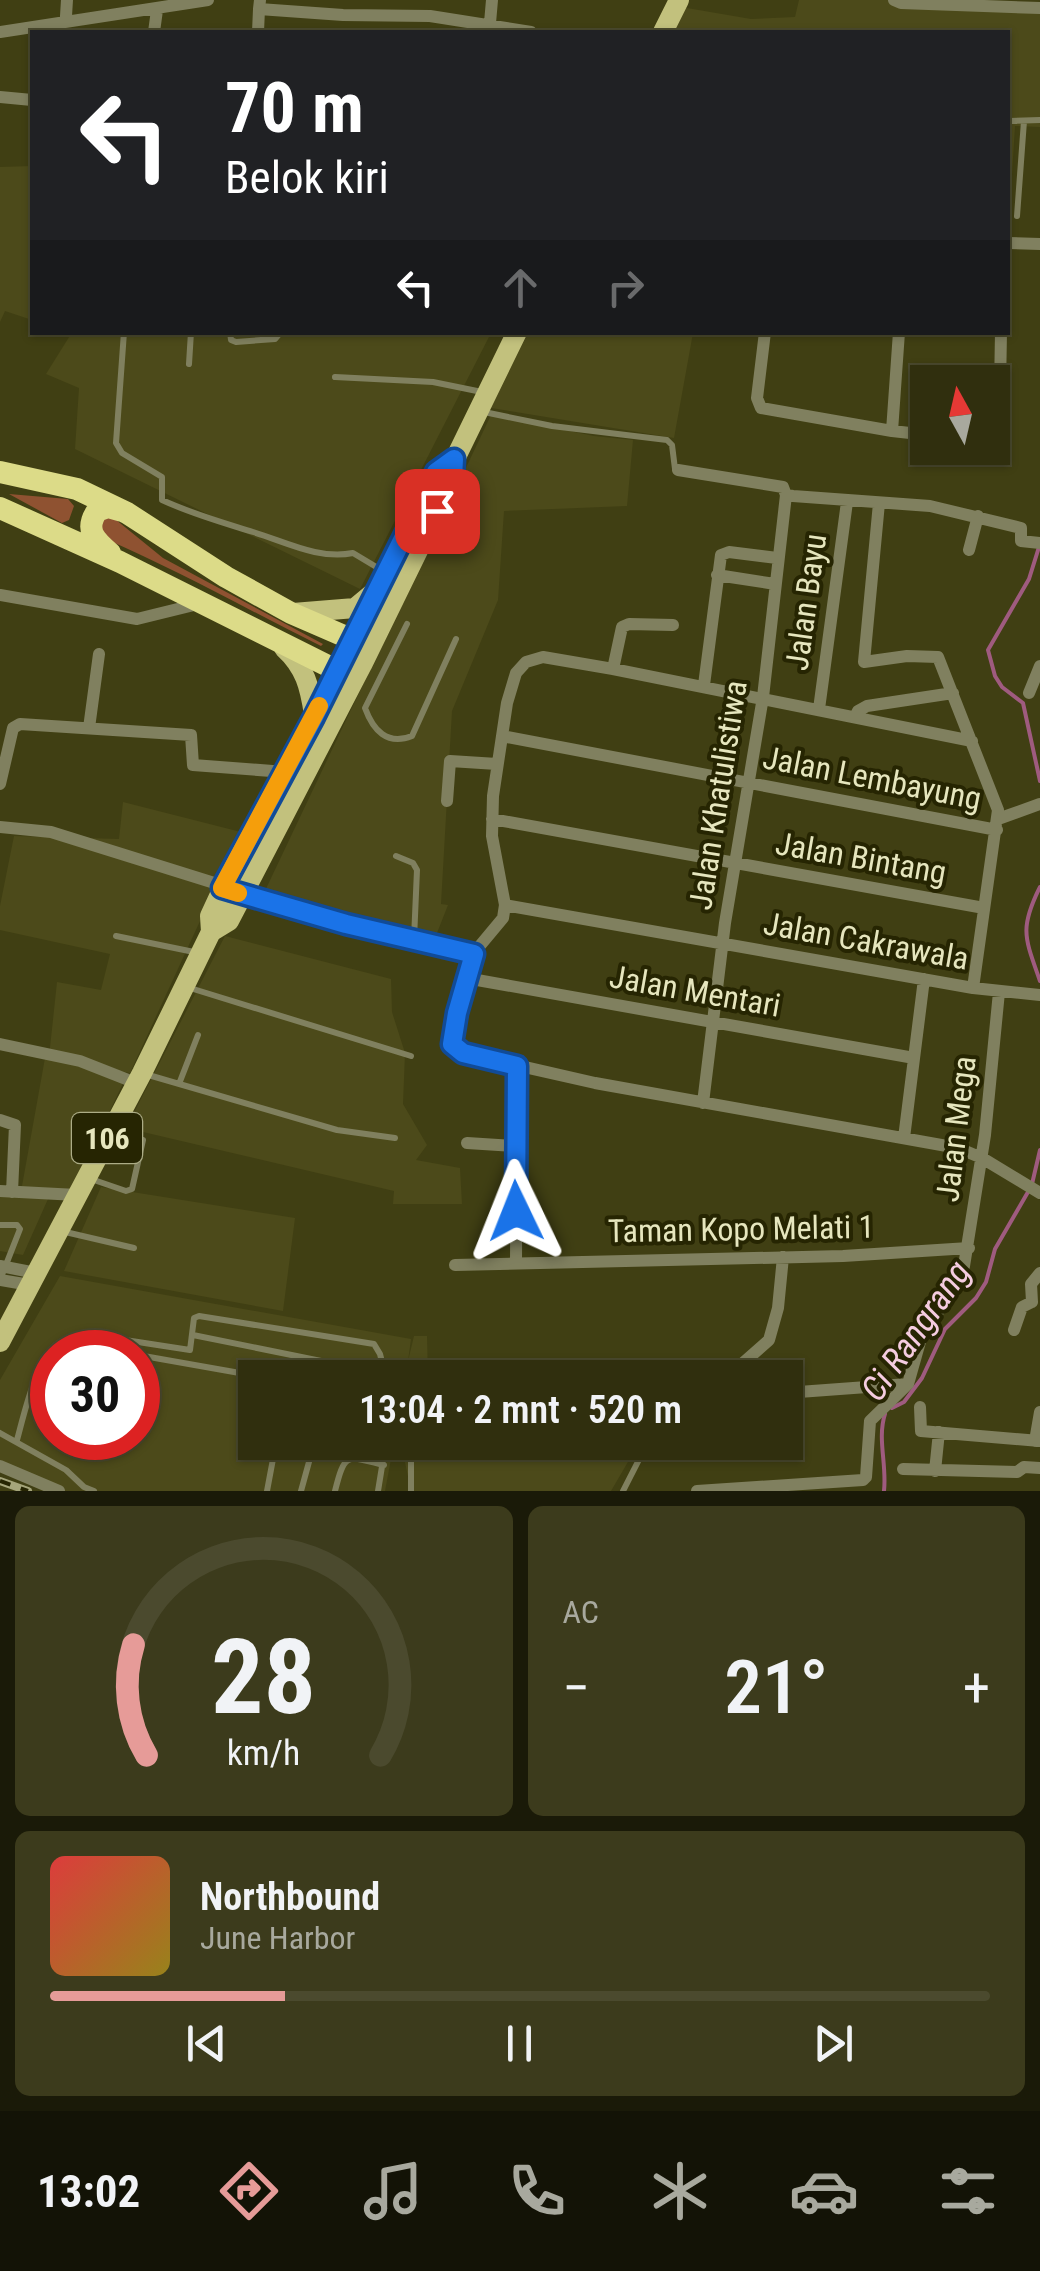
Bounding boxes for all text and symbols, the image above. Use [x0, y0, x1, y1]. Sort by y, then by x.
text: 70 m [225, 67, 364, 149]
icon: left [60, 70, 190, 200]
text: Belok kiri [225, 151, 389, 204]
icon: left [388, 260, 443, 315]
icon: ahead [493, 260, 548, 315]
icon: right [598, 260, 653, 315]
north arrow [910, 365, 1010, 465]
map controls [910, 365, 1010, 465]
pin [395, 469, 480, 554]
icon: arrive [410, 484, 465, 539]
street label: Jalan Bayu [778, 531, 834, 673]
street label: Jalan Khatulistiwa [681, 678, 755, 912]
street label: Jalan Lembayung [760, 738, 984, 818]
street label: Jalan Bintang [773, 824, 949, 892]
street label: Jalan Cakrawala [761, 904, 971, 978]
street label: Jalan Mentari [607, 957, 783, 1025]
street label: Jalan Mega [928, 1054, 984, 1204]
road number: 106 [72, 1113, 142, 1163]
position arrow [464, 1159, 568, 1263]
street label: Taman Kopo Melati 1 [607, 1208, 875, 1250]
water label: Ci Rangrang [853, 1253, 979, 1409]
speed limit sign: 30 [30, 1330, 160, 1460]
text: 13:04 · 2 mnt · 520 m [359, 1388, 682, 1432]
text: AC [563, 1593, 599, 1631]
text: 28 [211, 1617, 316, 1738]
text: 21° [724, 1643, 829, 1731]
text: − [563, 1656, 590, 1720]
text: + [963, 1656, 990, 1720]
text: km/h [227, 1732, 301, 1774]
text: Northbound [200, 1875, 380, 1919]
text: June Harbor [200, 1919, 355, 1957]
icon: previous [179, 2016, 234, 2071]
icon: pause [492, 2016, 547, 2071]
icon: next [806, 2016, 861, 2071]
icon: directions [214, 2156, 284, 2226]
icon: music [358, 2156, 428, 2226]
icon: phone [502, 2156, 572, 2226]
icon: climate [645, 2156, 715, 2226]
icon: car [789, 2156, 859, 2226]
icon: filters [933, 2156, 1003, 2226]
text: 13:02 [37, 2165, 140, 2218]

